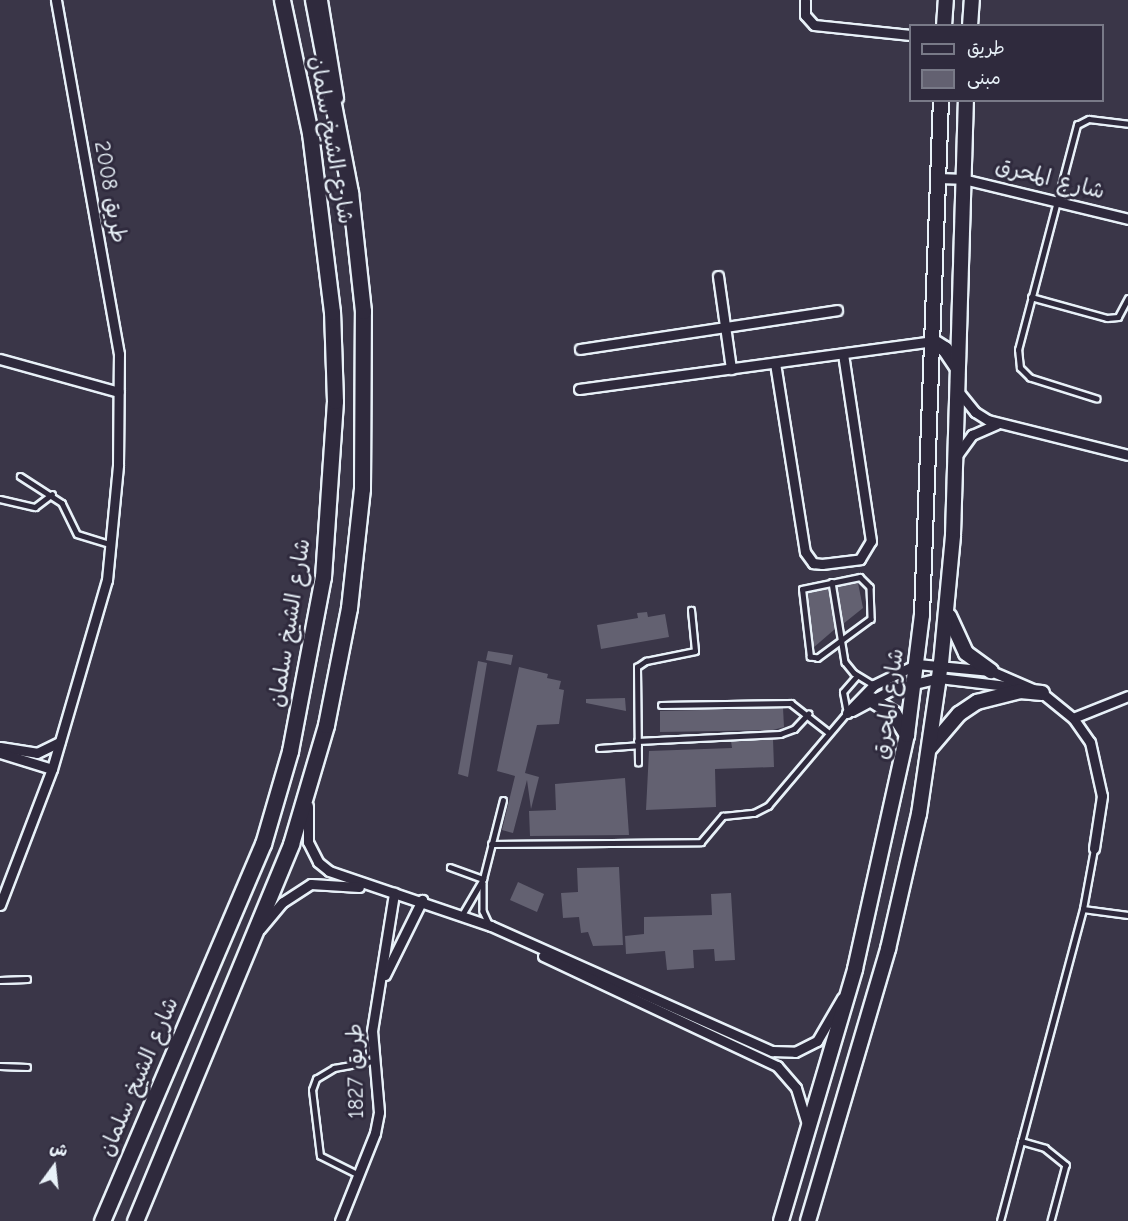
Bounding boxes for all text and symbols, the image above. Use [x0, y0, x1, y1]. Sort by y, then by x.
legend [909, 24, 1104, 102]
text: طريق [967, 38, 1005, 59]
street label: شارع الشيخ سلمان [303, 54, 359, 226]
text: مبنى [967, 68, 1001, 89]
street label: طريق 2008 [88, 139, 132, 245]
street label: شارع المحرق [993, 153, 1107, 205]
street label: شارع الشيخ سلمان [264, 537, 316, 709]
street label: شارع المحرق [868, 647, 910, 761]
street label: شارع الشيخ سلمان [94, 993, 184, 1161]
street label: طريق 1827 [342, 1023, 370, 1119]
north arrow [24, 1137, 84, 1197]
text: ش [48, 1139, 69, 1161]

